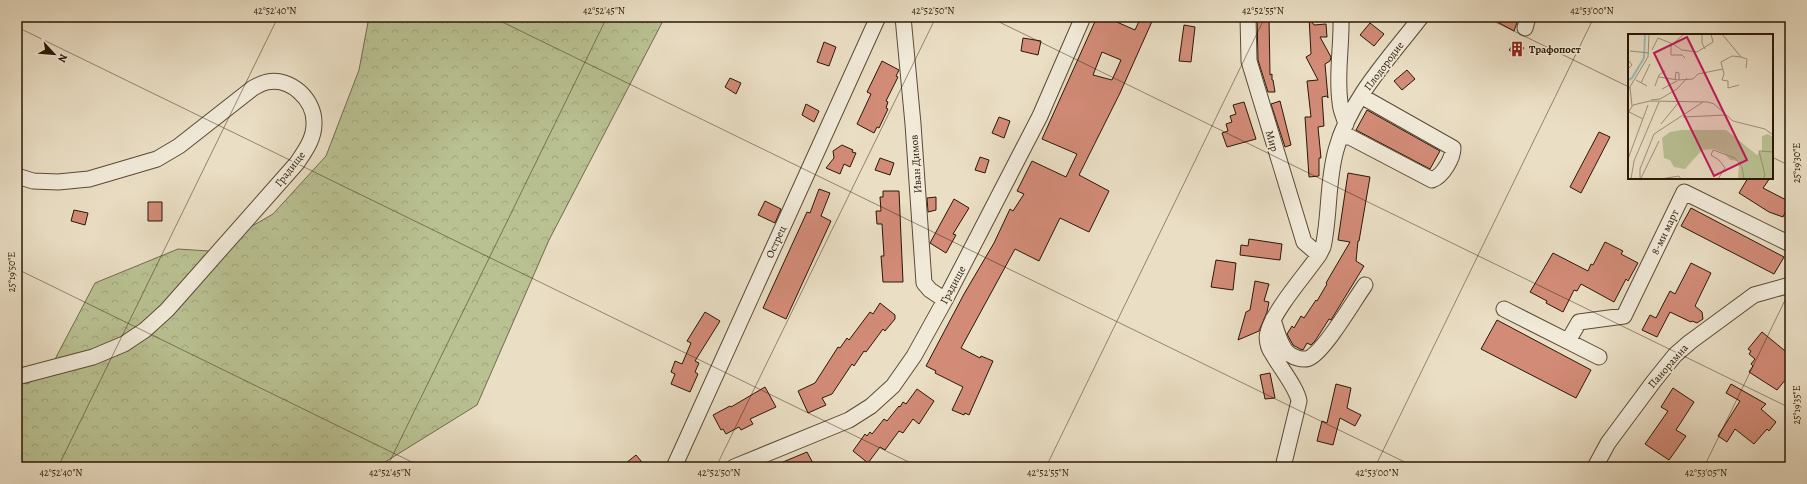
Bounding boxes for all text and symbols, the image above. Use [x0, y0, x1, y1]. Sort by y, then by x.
text: 42°52'40"N [253, 4, 297, 17]
text: 42°52'45"N [583, 4, 625, 17]
text: 42°52'50"N [912, 4, 954, 17]
text: 42°52'55"N [1242, 4, 1284, 17]
text: 42°53'00"N [1570, 4, 1614, 17]
north arrow [34, 34, 74, 74]
inset map [1628, 34, 1773, 179]
street label: Плодородие [1361, 38, 1407, 94]
building icon: Трафопост [1508, 40, 1526, 58]
place label: Трафопост [1529, 42, 1581, 57]
text: N [54, 51, 71, 65]
street label: Мир [1262, 129, 1282, 154]
street label: Иван Димов [906, 134, 926, 194]
text: 25°19'30"E [1790, 143, 1803, 183]
street label: Градище [271, 148, 309, 190]
street label: 8-ми март [1648, 207, 1682, 257]
street label: Острец [762, 223, 790, 261]
text: 25°19'50"E [5, 252, 18, 292]
street label: Градище [937, 263, 969, 307]
street label: Панорамна [1645, 340, 1692, 391]
text: 25°19'35"E [1790, 385, 1803, 425]
text: 42°52'40"N [39, 466, 83, 479]
text: 42°52'45"N [369, 466, 411, 479]
text: 42°52'50"N [698, 466, 740, 479]
text: 42°52'55"N [1027, 466, 1069, 479]
text: 42°53'00"N [1355, 466, 1399, 479]
text: 42°53'05"N [1685, 466, 1727, 479]

